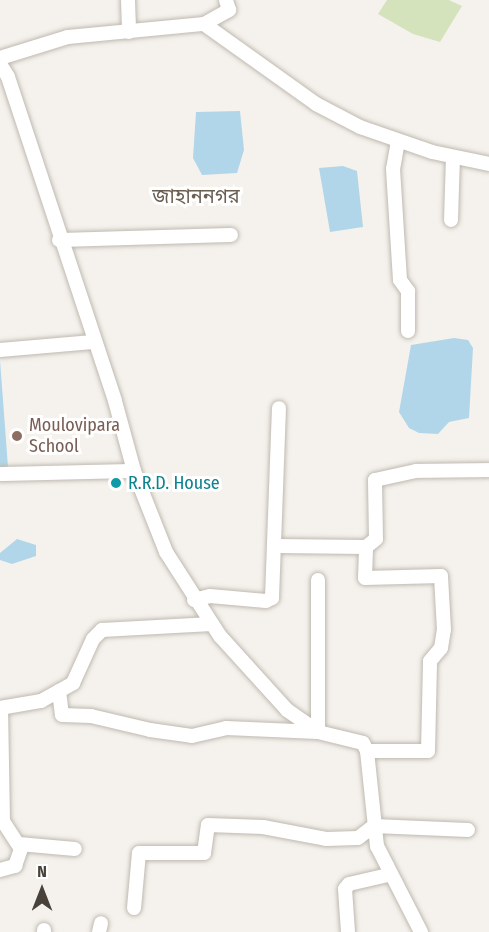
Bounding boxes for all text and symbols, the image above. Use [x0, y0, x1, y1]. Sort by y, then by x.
district label: জাহাননগর [152, 184, 240, 208]
place label: Moulovipara School [29, 415, 120, 458]
marker: Moulovipara School [10, 429, 24, 443]
place label: R.R.D. House [128, 472, 220, 494]
marker: R.R.D. House [109, 476, 123, 490]
north arrow [12, 860, 72, 920]
text: N [37, 862, 47, 881]

